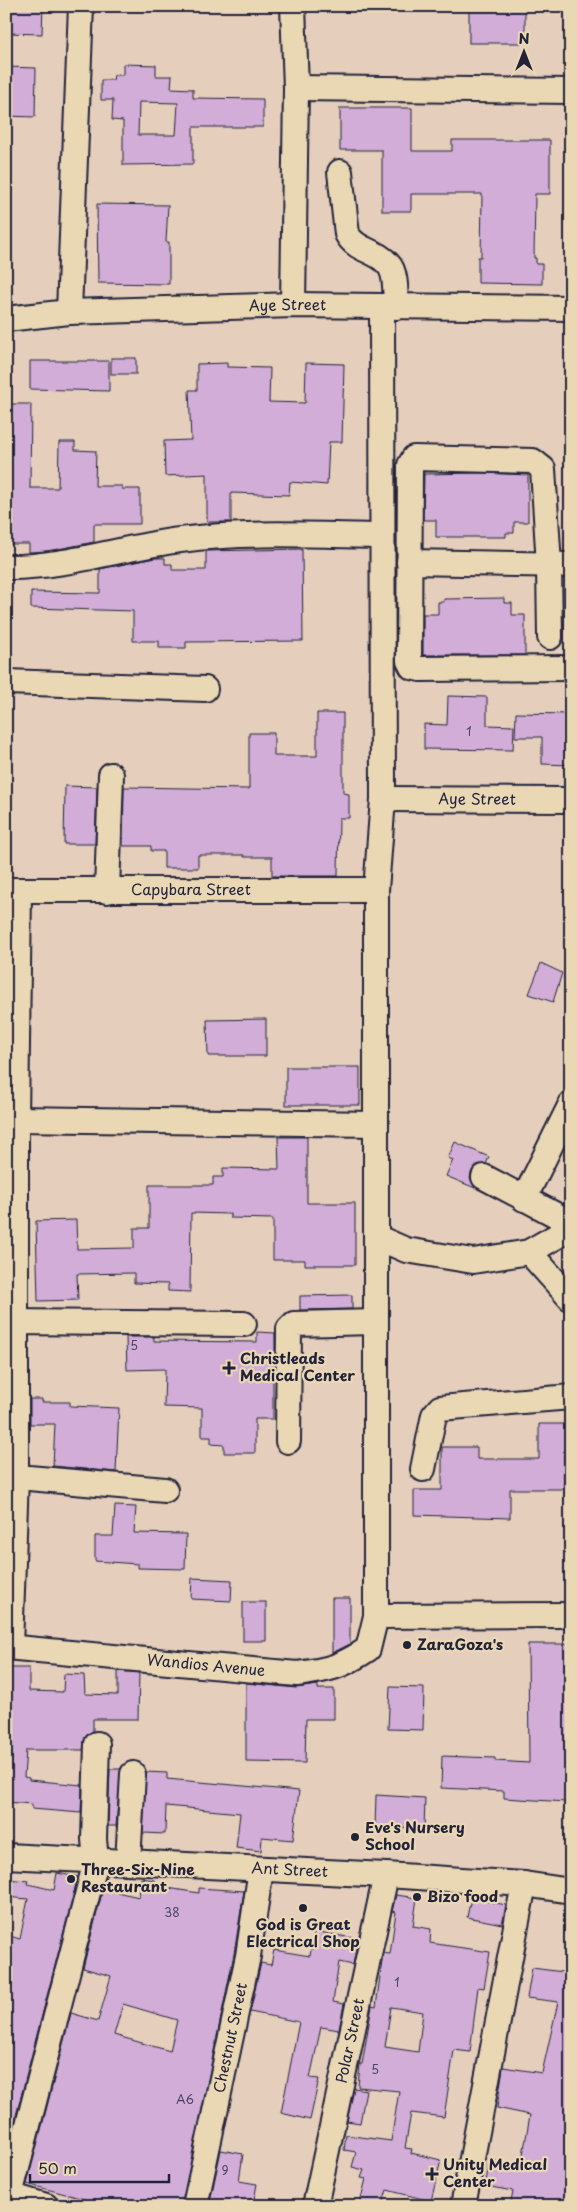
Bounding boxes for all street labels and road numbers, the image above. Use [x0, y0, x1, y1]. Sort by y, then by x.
street label: Aye Street [248, 292, 326, 316]
street label: Aye Street [438, 786, 516, 810]
street label: Capybara Street [131, 877, 251, 900]
street label: Wandios Avenue [146, 1647, 266, 1681]
street label: Ant Street [251, 1855, 328, 1882]
street label: Chestnut Street [206, 1980, 252, 2095]
street label: Polar Street [329, 1996, 369, 2085]

